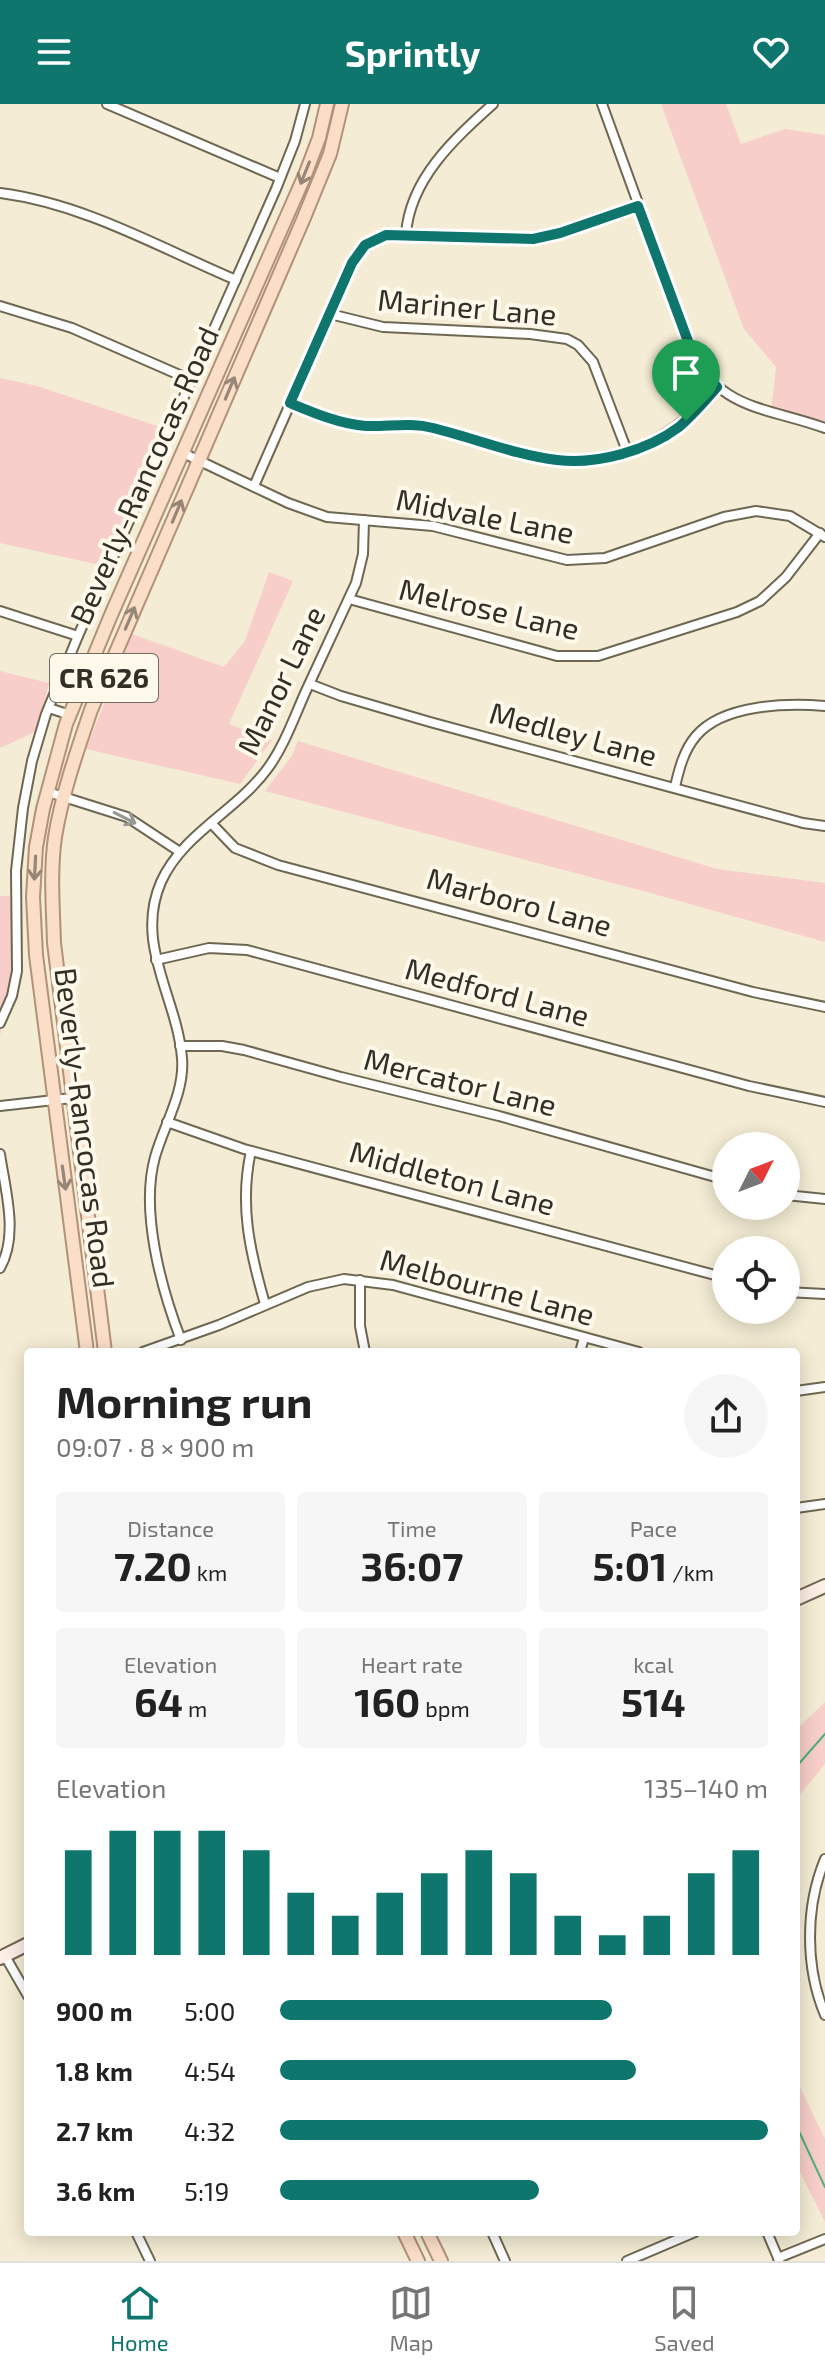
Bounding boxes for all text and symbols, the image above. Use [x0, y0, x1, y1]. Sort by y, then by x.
icon: menu [32, 30, 76, 74]
icon: heart [749, 30, 793, 74]
text: Sprintly [345, 31, 480, 74]
one-way arrow [297, 160, 312, 185]
street label: Mariner Lane [376, 280, 558, 332]
street label: Beverly-Rancocas Road [61, 321, 225, 630]
pin [652, 339, 720, 421]
icon: arrive [664, 351, 708, 395]
one-way arrow [224, 376, 239, 400]
street label: Midvale Lane [393, 480, 577, 550]
one-way arrow [170, 500, 185, 524]
street label: Melrose Lane [396, 570, 583, 646]
street label: Manor Lane [229, 600, 332, 760]
one-way arrow [124, 606, 139, 631]
road number: CR 626 [50, 654, 158, 702]
street label: Medley Lane [486, 693, 661, 773]
one-way arrow [113, 811, 137, 826]
one-way arrow [27, 854, 42, 881]
street label: Marboro Lane [423, 859, 616, 943]
street label: Medford Lane [402, 949, 593, 1033]
street label: Beverly-Rancocas Road [48, 966, 123, 1290]
street label: Mercator Lane [360, 1040, 561, 1122]
street label: Middleton Lane [346, 1132, 559, 1222]
north arrow [712, 1132, 800, 1220]
map controls [712, 1132, 800, 1324]
one-way arrow [56, 1164, 71, 1191]
button: locate [712, 1236, 800, 1324]
street label: Melbourne Lane [376, 1240, 599, 1332]
text: Morning run [56, 1374, 312, 1427]
button: share [684, 1374, 768, 1458]
text: 09:07 · 8 × 900 m [56, 1431, 254, 1462]
text: Distance [127, 1515, 214, 1541]
text: Time [387, 1515, 437, 1541]
text: Pace [630, 1515, 677, 1541]
text: 7.20 [114, 1541, 192, 1589]
text: 36:07 [361, 1541, 463, 1589]
text: 5:01 [592, 1541, 667, 1589]
text: km [192, 1559, 227, 1585]
text: /km [667, 1559, 714, 1585]
text: Elevation [124, 1651, 217, 1677]
text: Heart rate [361, 1651, 463, 1677]
text: kcal [633, 1651, 673, 1677]
text: 64 [134, 1677, 183, 1725]
text: 160 [354, 1677, 420, 1725]
text: 514 [621, 1677, 686, 1725]
text: m [183, 1695, 207, 1721]
text: bpm [420, 1695, 470, 1721]
text: Elevation [56, 1772, 166, 1803]
text: 135–140 m [644, 1772, 768, 1803]
text: 900 m [56, 1995, 133, 2026]
text: 5:00 [184, 1995, 235, 2026]
text: 1.8 km [56, 2055, 133, 2086]
text: 4:54 [184, 2055, 236, 2086]
text: 2.7 km [56, 2115, 133, 2146]
text: 4:32 [184, 2115, 235, 2146]
text: 3.6 km [56, 2175, 135, 2206]
text: 5:19 [184, 2175, 229, 2206]
tab: Home [110, 2281, 169, 2355]
tab: Map [389, 2281, 434, 2355]
tab: Saved [654, 2281, 715, 2355]

